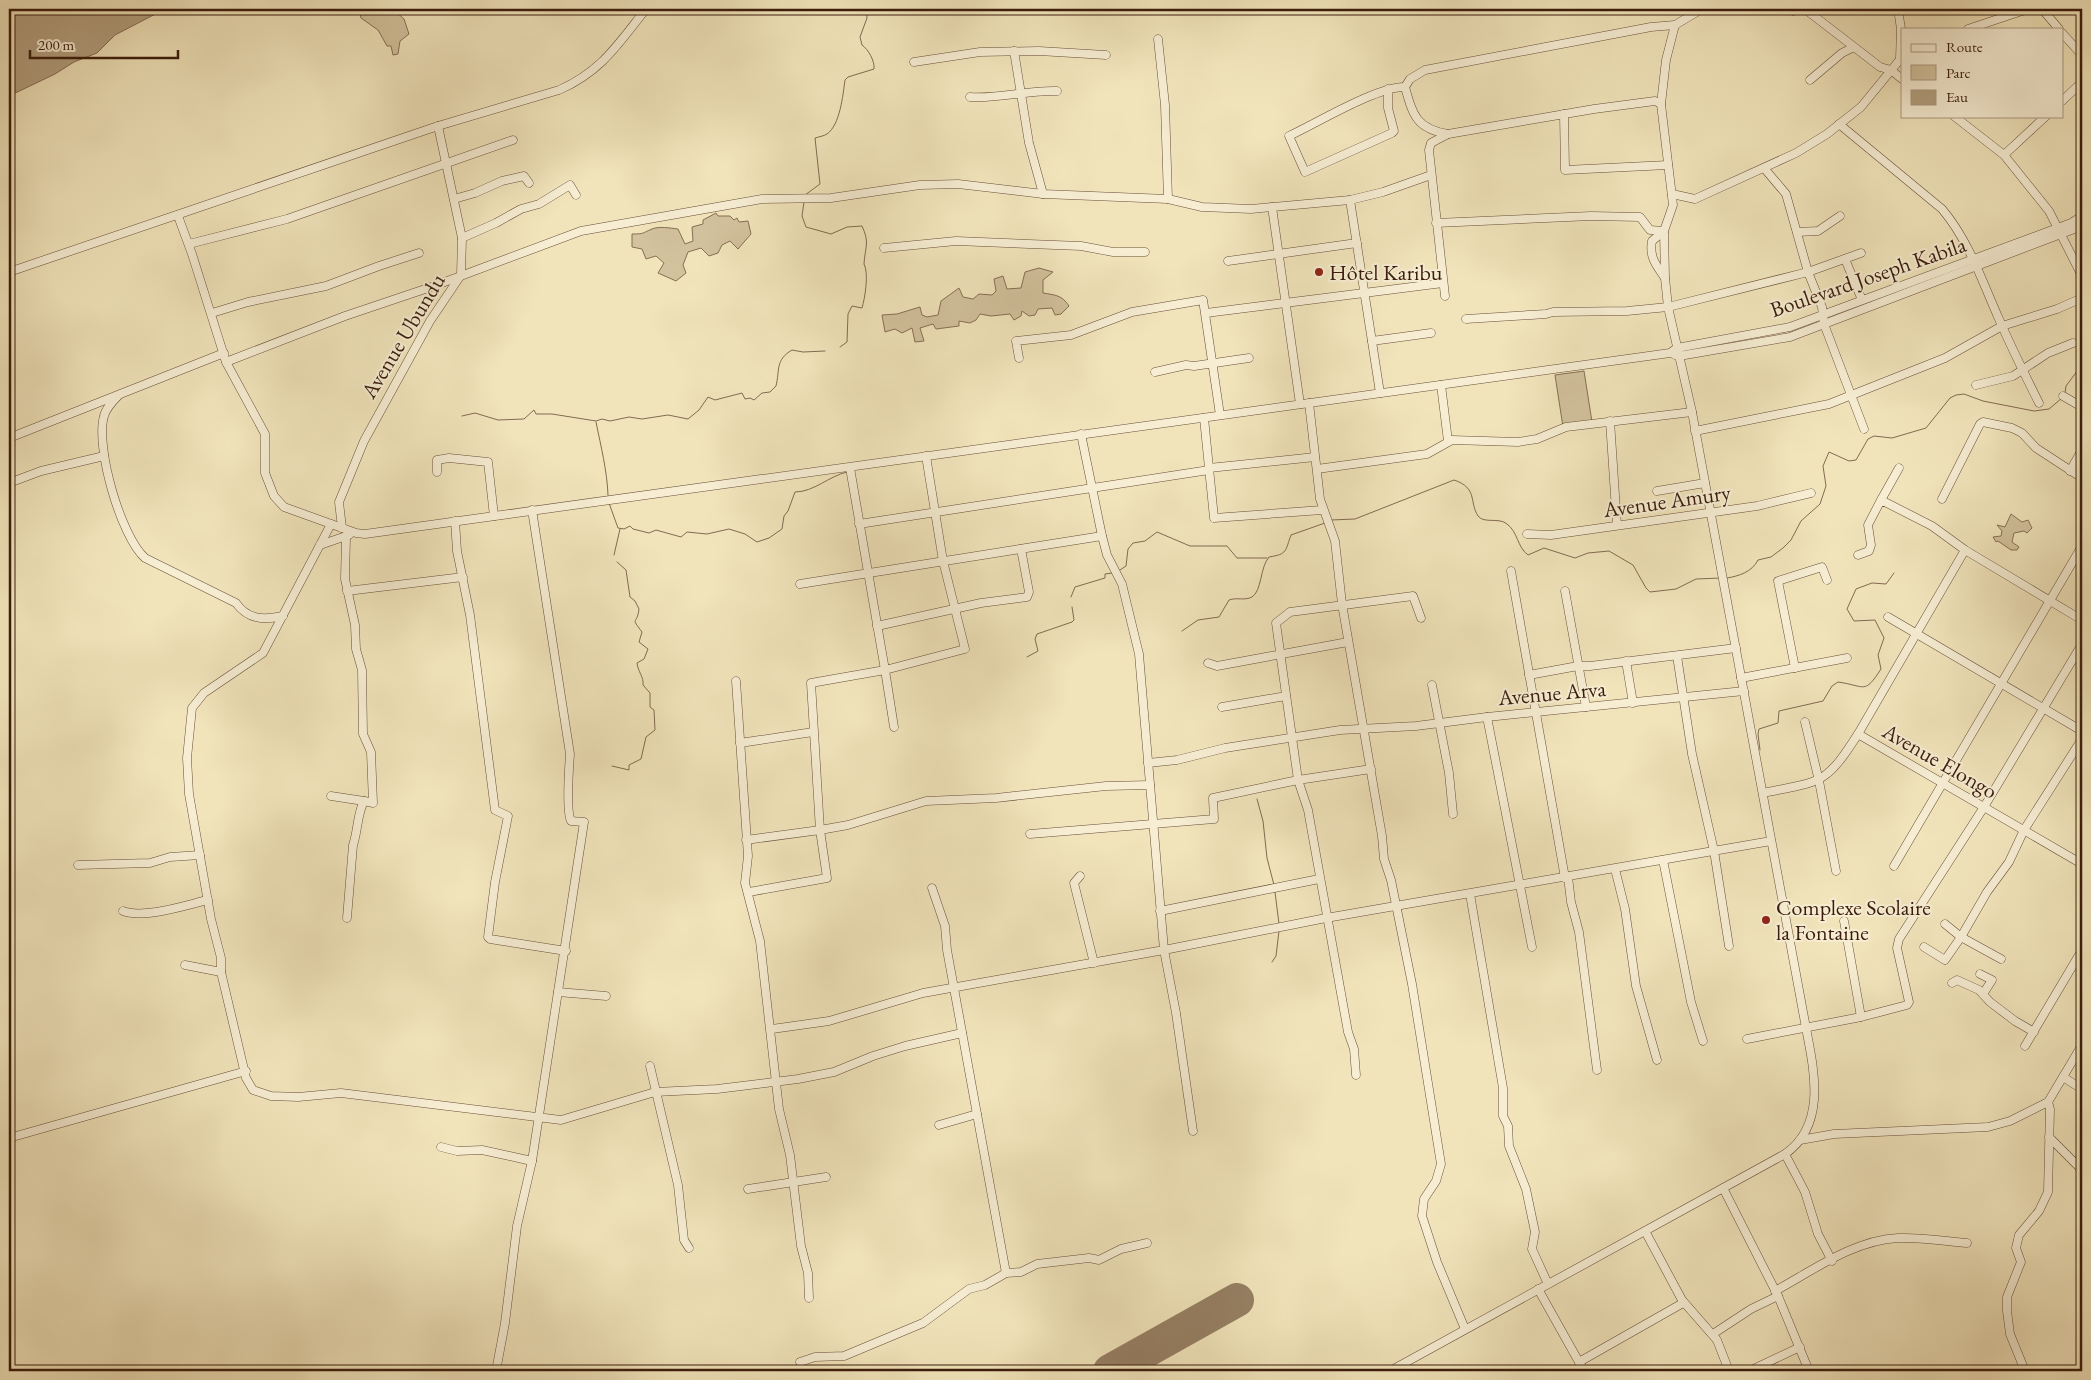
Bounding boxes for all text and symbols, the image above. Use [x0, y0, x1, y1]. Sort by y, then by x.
scale bar [30, 28, 178, 60]
legend [1901, 28, 2064, 118]
text: 200 m [38, 35, 75, 54]
text: Route [1946, 37, 1983, 56]
text: Parc [1946, 63, 1971, 82]
text: Eau [1946, 87, 1968, 106]
street label: Boulevard Joseph Kabila [1766, 230, 1970, 324]
place label: Hôtel Karibu [1329, 258, 1443, 287]
marker: Hôtel Karibu [1313, 266, 1325, 278]
street label: Avenue Ubundu [354, 268, 452, 405]
street label: Avenue Amury [1600, 478, 1733, 524]
street label: Avenue Arva [1496, 674, 1607, 712]
street label: Avenue Elongo [1876, 716, 2003, 806]
place label: Complexe Scolaire la Fontaine [1776, 893, 1931, 947]
marker: Complexe Scolaire la Fontaine [1760, 914, 1772, 926]

